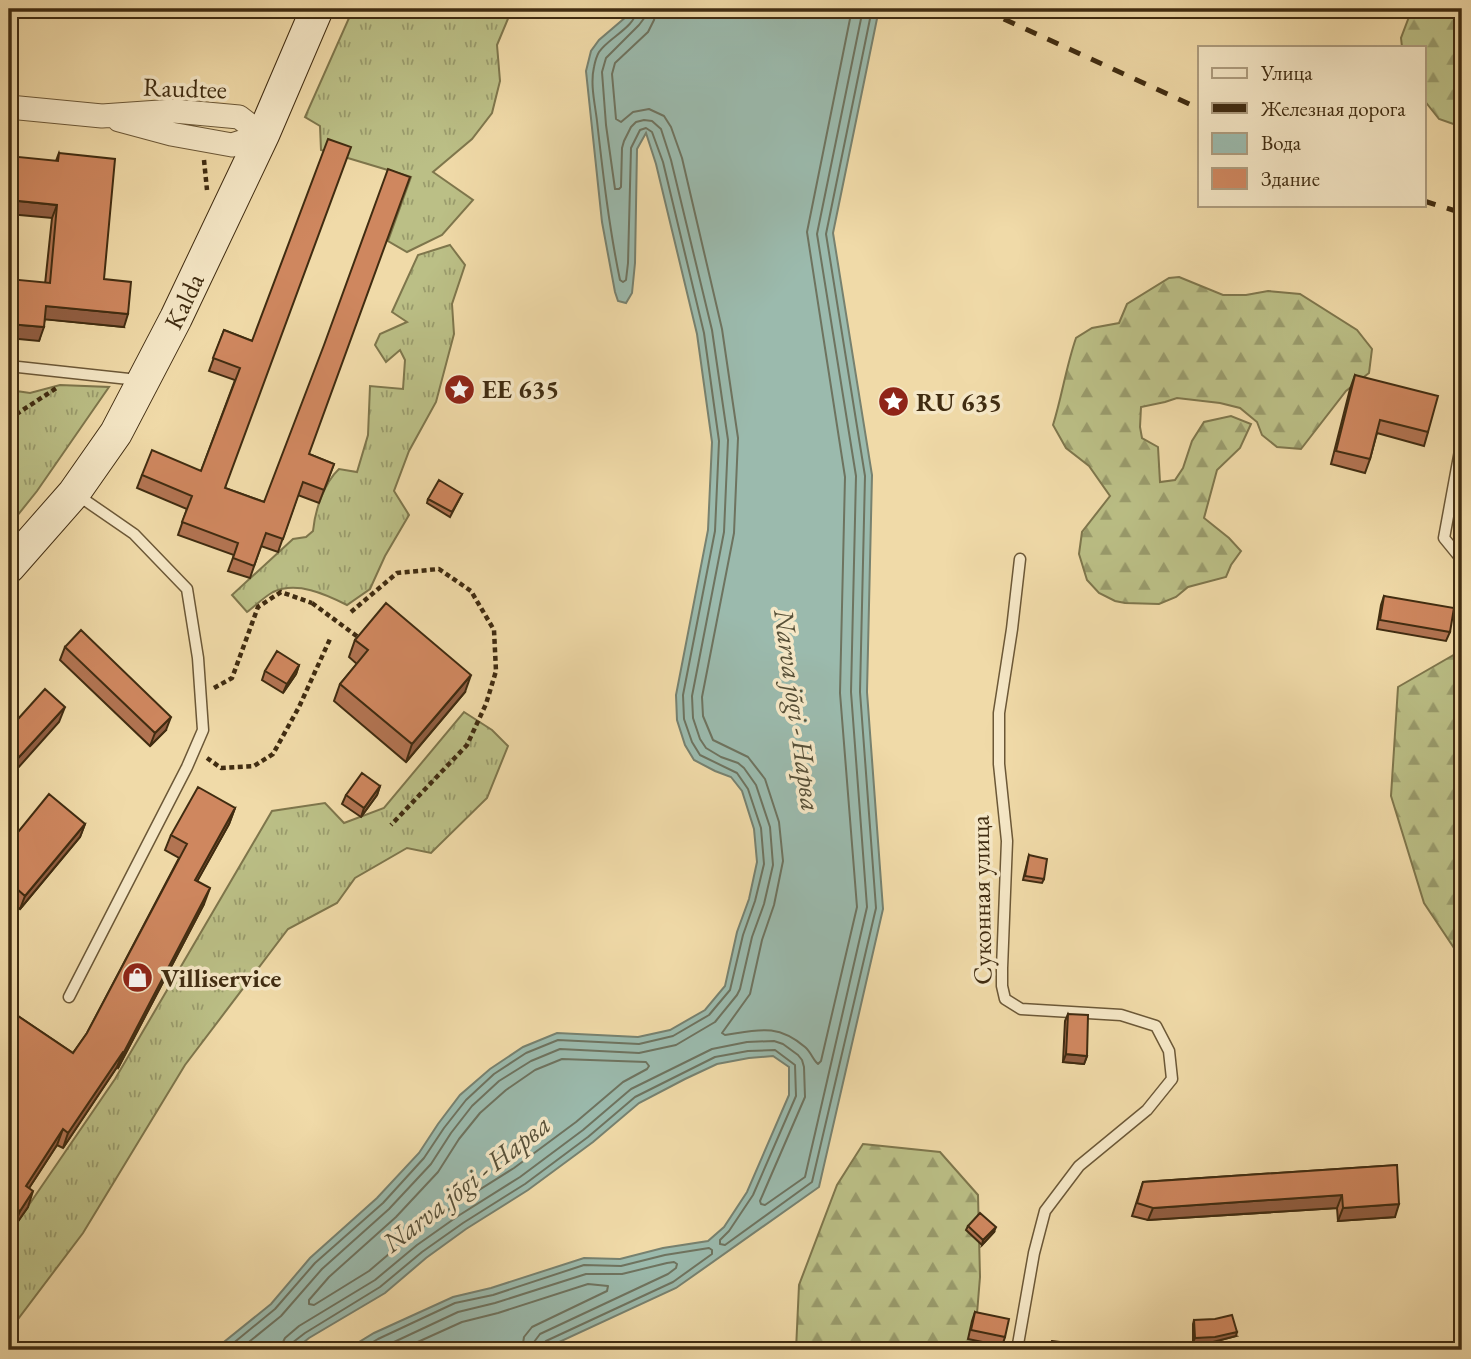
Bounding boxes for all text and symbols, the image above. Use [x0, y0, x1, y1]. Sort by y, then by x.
legend [1198, 46, 1426, 206]
text: Улица [1260, 59, 1313, 86]
street label: Raudtee [142, 70, 228, 106]
text: Железная дорога [1260, 95, 1406, 122]
text: Вода [1261, 129, 1302, 156]
text: Здание [1261, 165, 1320, 192]
street label: Kalda [156, 267, 212, 335]
place icon: EE 635 [442, 372, 476, 406]
place label: EE 635 [482, 372, 559, 406]
place icon: RU 635 [876, 385, 910, 419]
place label: RU 635 [916, 385, 1002, 419]
water label: Narva jõgi - Нарва [766, 606, 830, 813]
street label: Суконная улица [963, 814, 999, 985]
shop icon: Villiservice [121, 961, 155, 995]
place label: Villiservice [161, 961, 282, 995]
water label: Narva jõgi - Нарва [374, 1106, 557, 1261]

